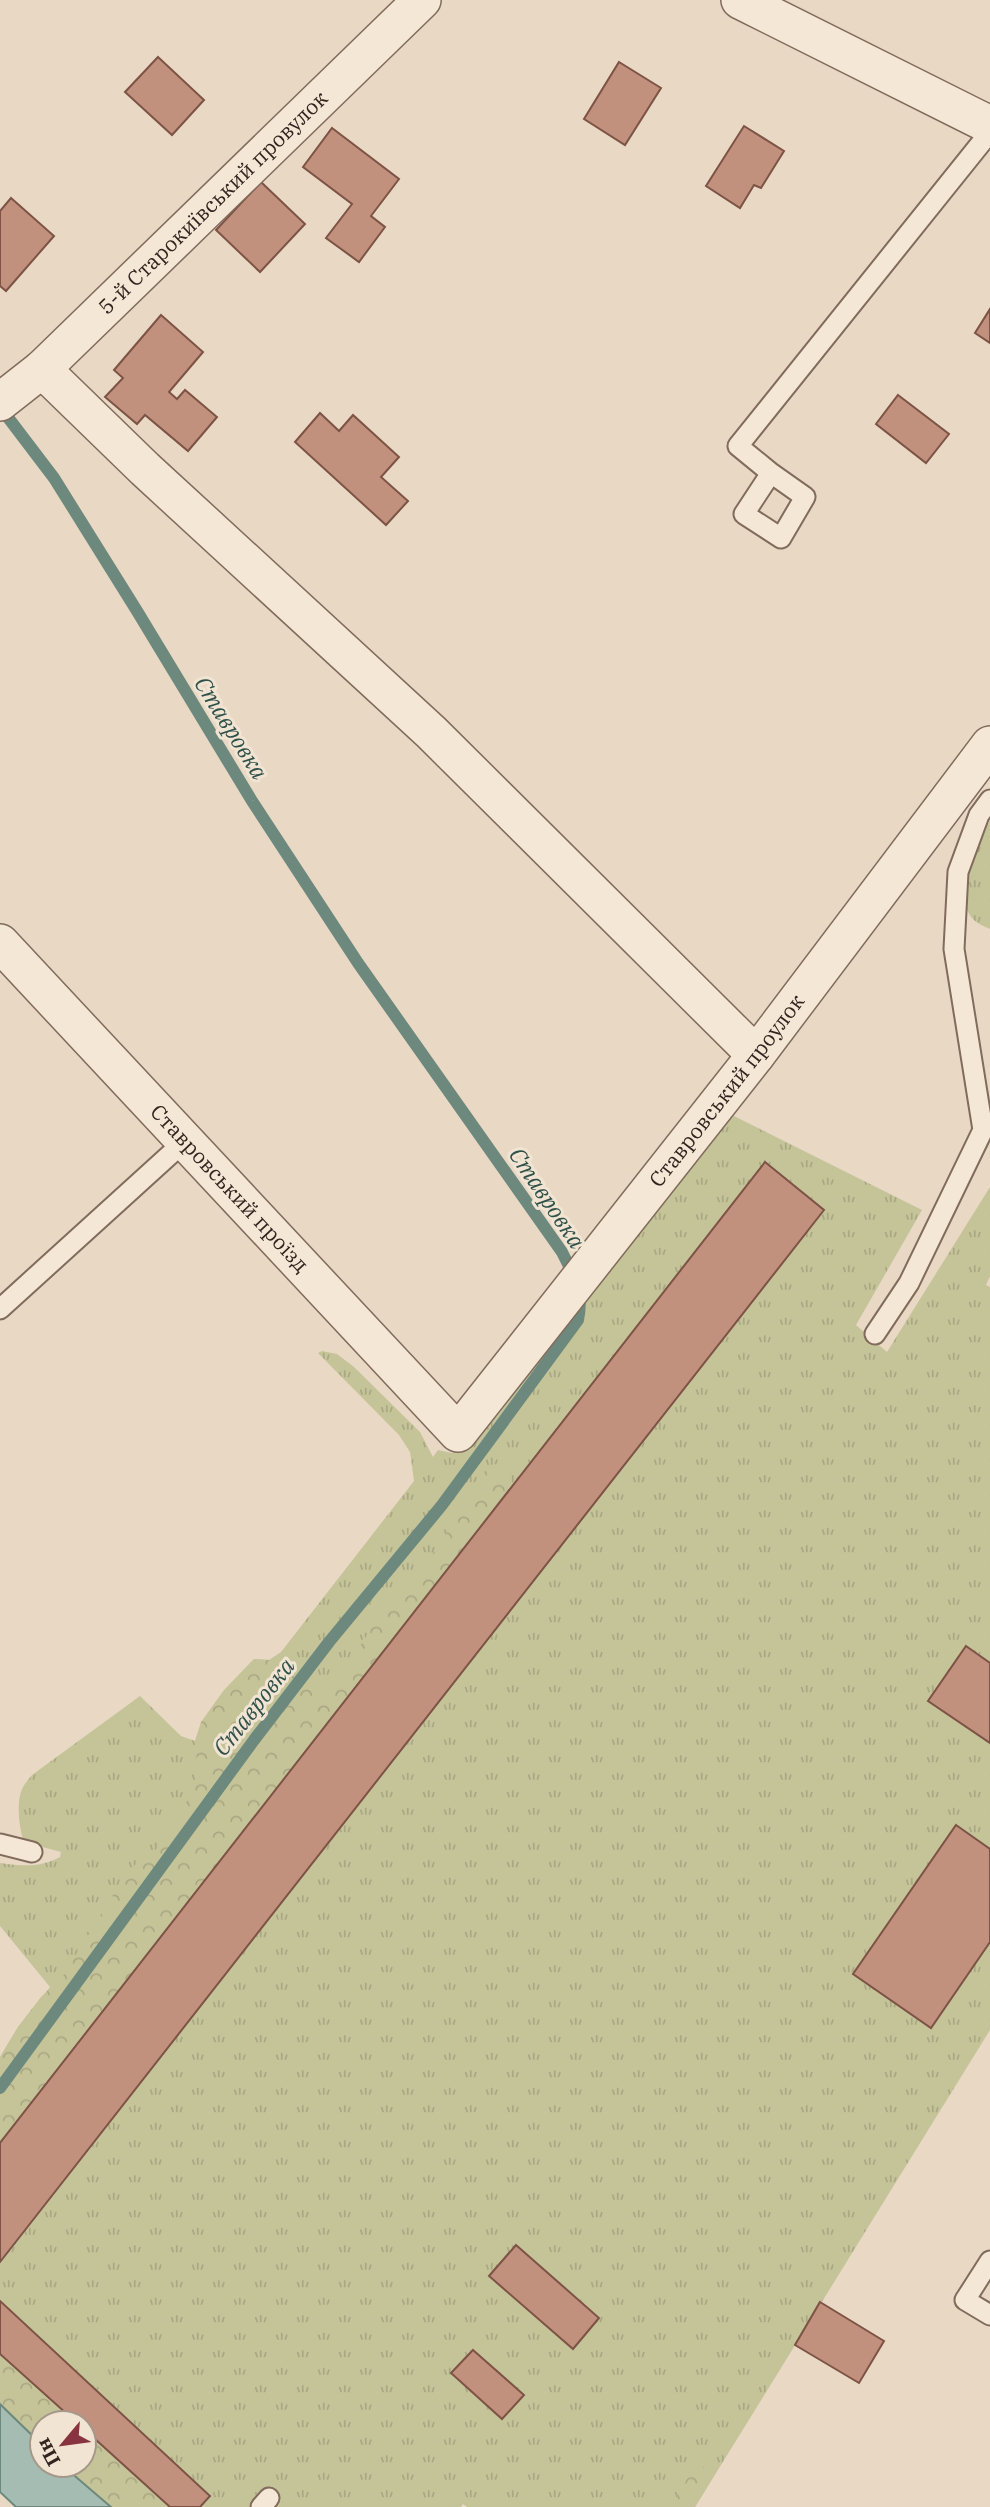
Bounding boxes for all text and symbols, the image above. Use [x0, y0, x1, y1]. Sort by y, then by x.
street label: 5-й Старокиївський провулок [92, 84, 333, 320]
water label: Ставровка [188, 670, 276, 785]
street label: Ставровський проулок [642, 988, 810, 1192]
street label: Ставровський проїзд [145, 1098, 316, 1278]
water label: Ставровка [503, 1141, 593, 1254]
water label: Ставровка [206, 1651, 301, 1761]
north arrow [28, 2409, 98, 2479]
text: Пн [31, 2434, 65, 2470]

